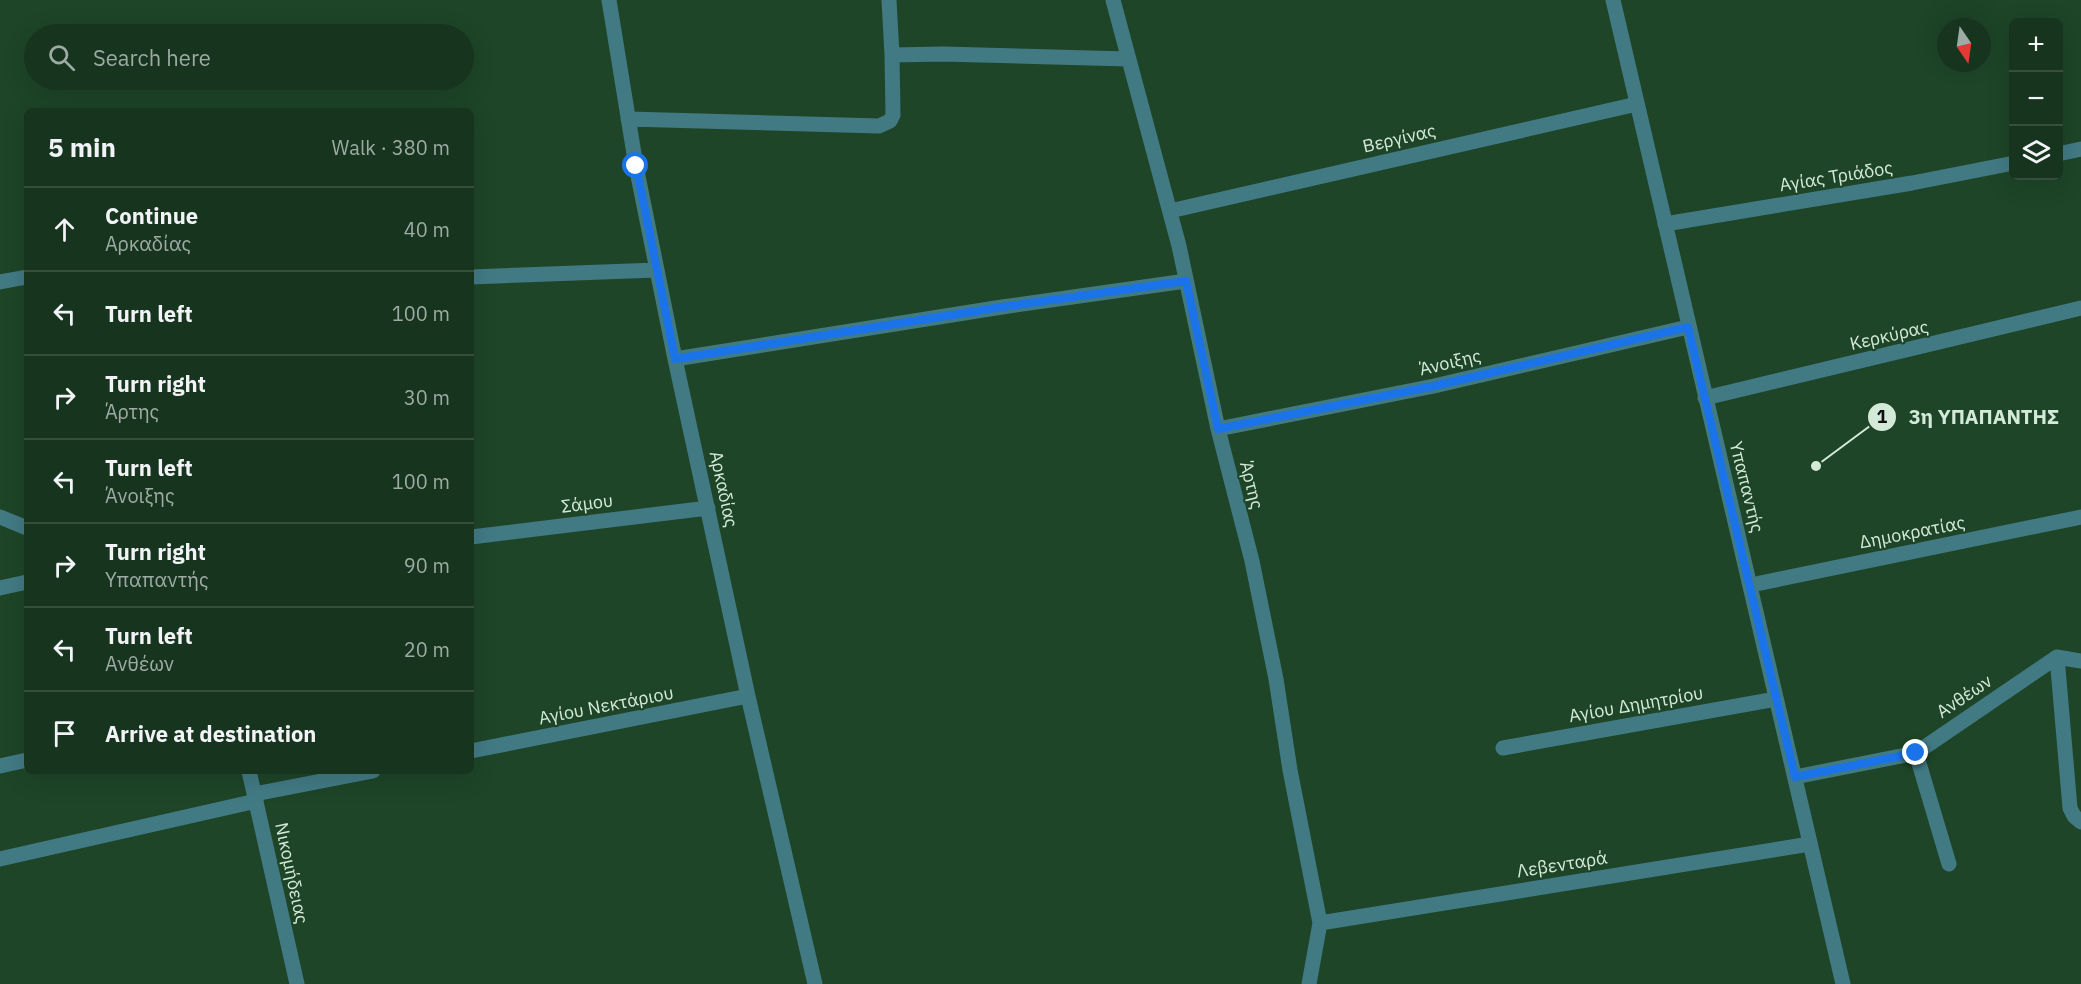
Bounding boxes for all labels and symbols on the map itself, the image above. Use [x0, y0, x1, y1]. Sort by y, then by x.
north arrow [1937, 18, 1991, 72]
street label: Βεργίνας [1360, 118, 1438, 158]
route start [622, 152, 648, 178]
street label: Αγίας Τριάδος [1778, 156, 1895, 196]
street label: Κερκύρας [1847, 315, 1931, 355]
street label: Άνοιξης [1417, 344, 1483, 380]
callout: 3η ΥΠΑΠΑΝΤΗΣ [1867, 398, 2072, 436]
text: 3η ΥΠΑΠΑΝΤΗΣ [1909, 403, 2059, 430]
text: 1 [1877, 405, 1888, 428]
street label: Υπαπαντής [1725, 439, 1770, 535]
street label: Αρκαδίας [705, 449, 743, 530]
street label: Άρτης [1235, 459, 1269, 512]
street label: Σάμου [560, 488, 614, 518]
street label: Δημοκρατίας [1857, 510, 1967, 554]
street label: Ανθέων [1932, 669, 1996, 723]
street label: Αγίου Νεκτάριου [537, 681, 675, 729]
street label: Αγίου Δημητρίου [1567, 681, 1705, 727]
route end [1902, 739, 1928, 765]
street label: Νικομήδειας [270, 820, 314, 926]
street label: Λεβενταρά [1515, 845, 1609, 883]

